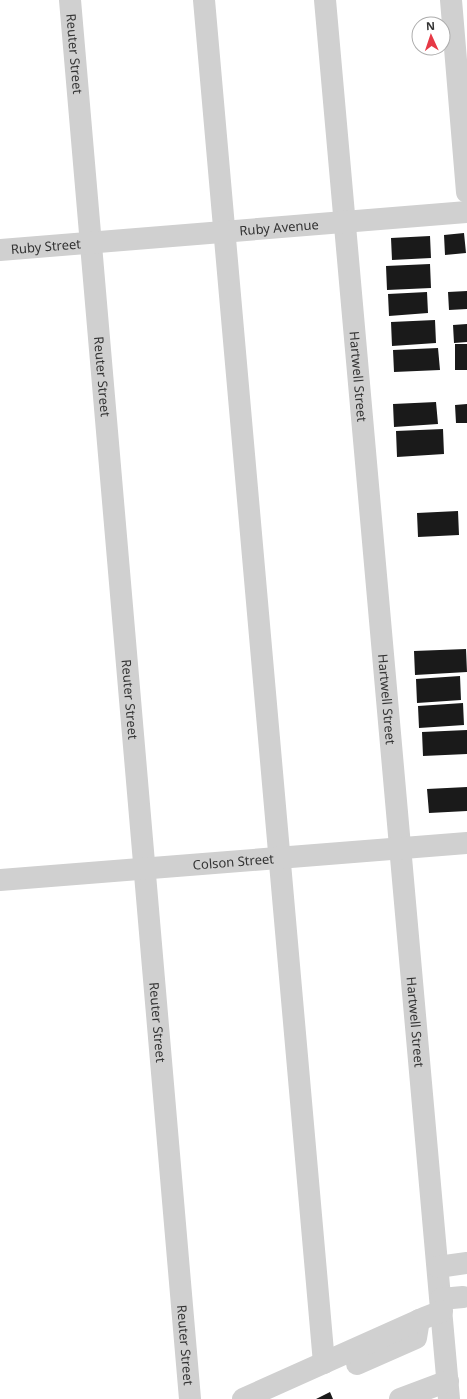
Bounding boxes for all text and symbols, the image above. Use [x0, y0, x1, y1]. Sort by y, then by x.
street label: Reuter Street [62, 13, 87, 95]
north arrow [411, 16, 451, 56]
text: N [426, 18, 435, 33]
street label: Ruby Avenue [239, 215, 319, 239]
street label: Ruby Street [10, 234, 82, 258]
street label: Hartwell Street [345, 330, 371, 423]
street label: Reuter Street [90, 336, 115, 418]
street label: Hartwell Street [374, 653, 400, 746]
street label: Reuter Street [118, 658, 142, 741]
street label: Colson Street [192, 849, 275, 874]
street label: Hartwell Street [403, 976, 429, 1068]
street label: Reuter Street [145, 981, 170, 1063]
street label: Reuter Street [173, 1304, 198, 1386]

